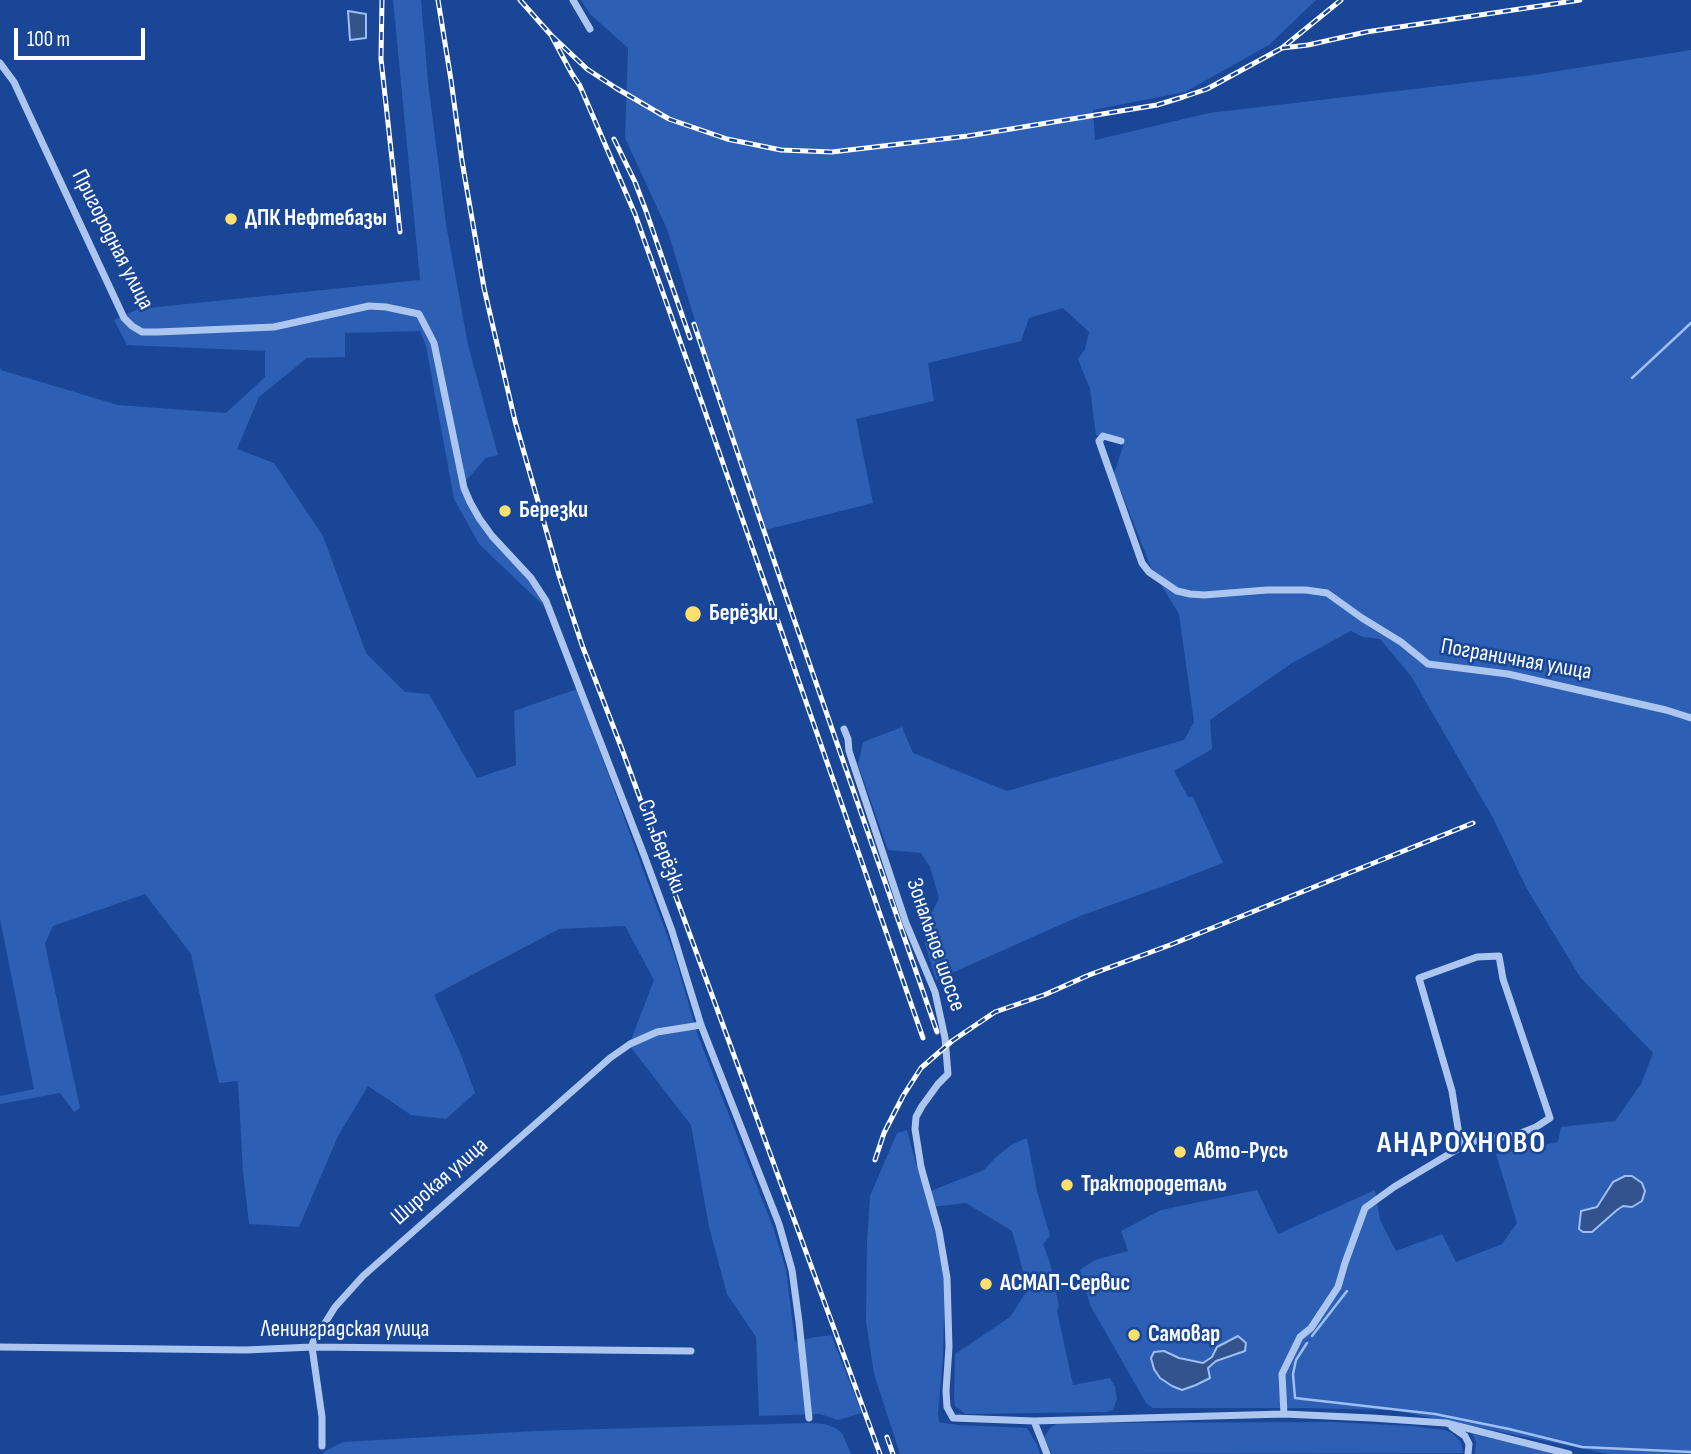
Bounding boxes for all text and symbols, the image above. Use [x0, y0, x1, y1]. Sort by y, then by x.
scale bar [18, 14, 149, 58]
text: 100 m [27, 27, 70, 52]
street label: Пригородная улица [65, 165, 159, 315]
place label: ДПК Нефтебазы [245, 205, 387, 233]
marker: ДПК Нефтебазы [223, 211, 239, 227]
place label: Березки [519, 497, 588, 525]
marker: Березки [497, 503, 513, 519]
place label: Берёзки [709, 600, 778, 628]
marker: Берёзки [683, 604, 703, 624]
street label: Пограничная улица [1438, 633, 1594, 687]
street label: Ст. Берёзки [630, 796, 692, 898]
street label: Зональное шоссе [899, 875, 971, 1015]
district label: АНДРОХНОВО [1378, 1126, 1546, 1162]
street label: Широкая улица [386, 1132, 494, 1232]
place label: Авто-Русь [1194, 1138, 1288, 1166]
marker: Авто-Русь [1172, 1144, 1188, 1160]
place label: Трактородеталь [1081, 1171, 1227, 1199]
marker: Трактородеталь [1059, 1177, 1075, 1193]
place label: АСМАП-Сервис [1000, 1270, 1130, 1298]
marker: АСМАП-Сервис [978, 1276, 994, 1292]
street label: Ленинградская улица [261, 1316, 429, 1344]
place label: Самовар [1148, 1321, 1220, 1349]
marker: Самовар [1126, 1327, 1142, 1343]

